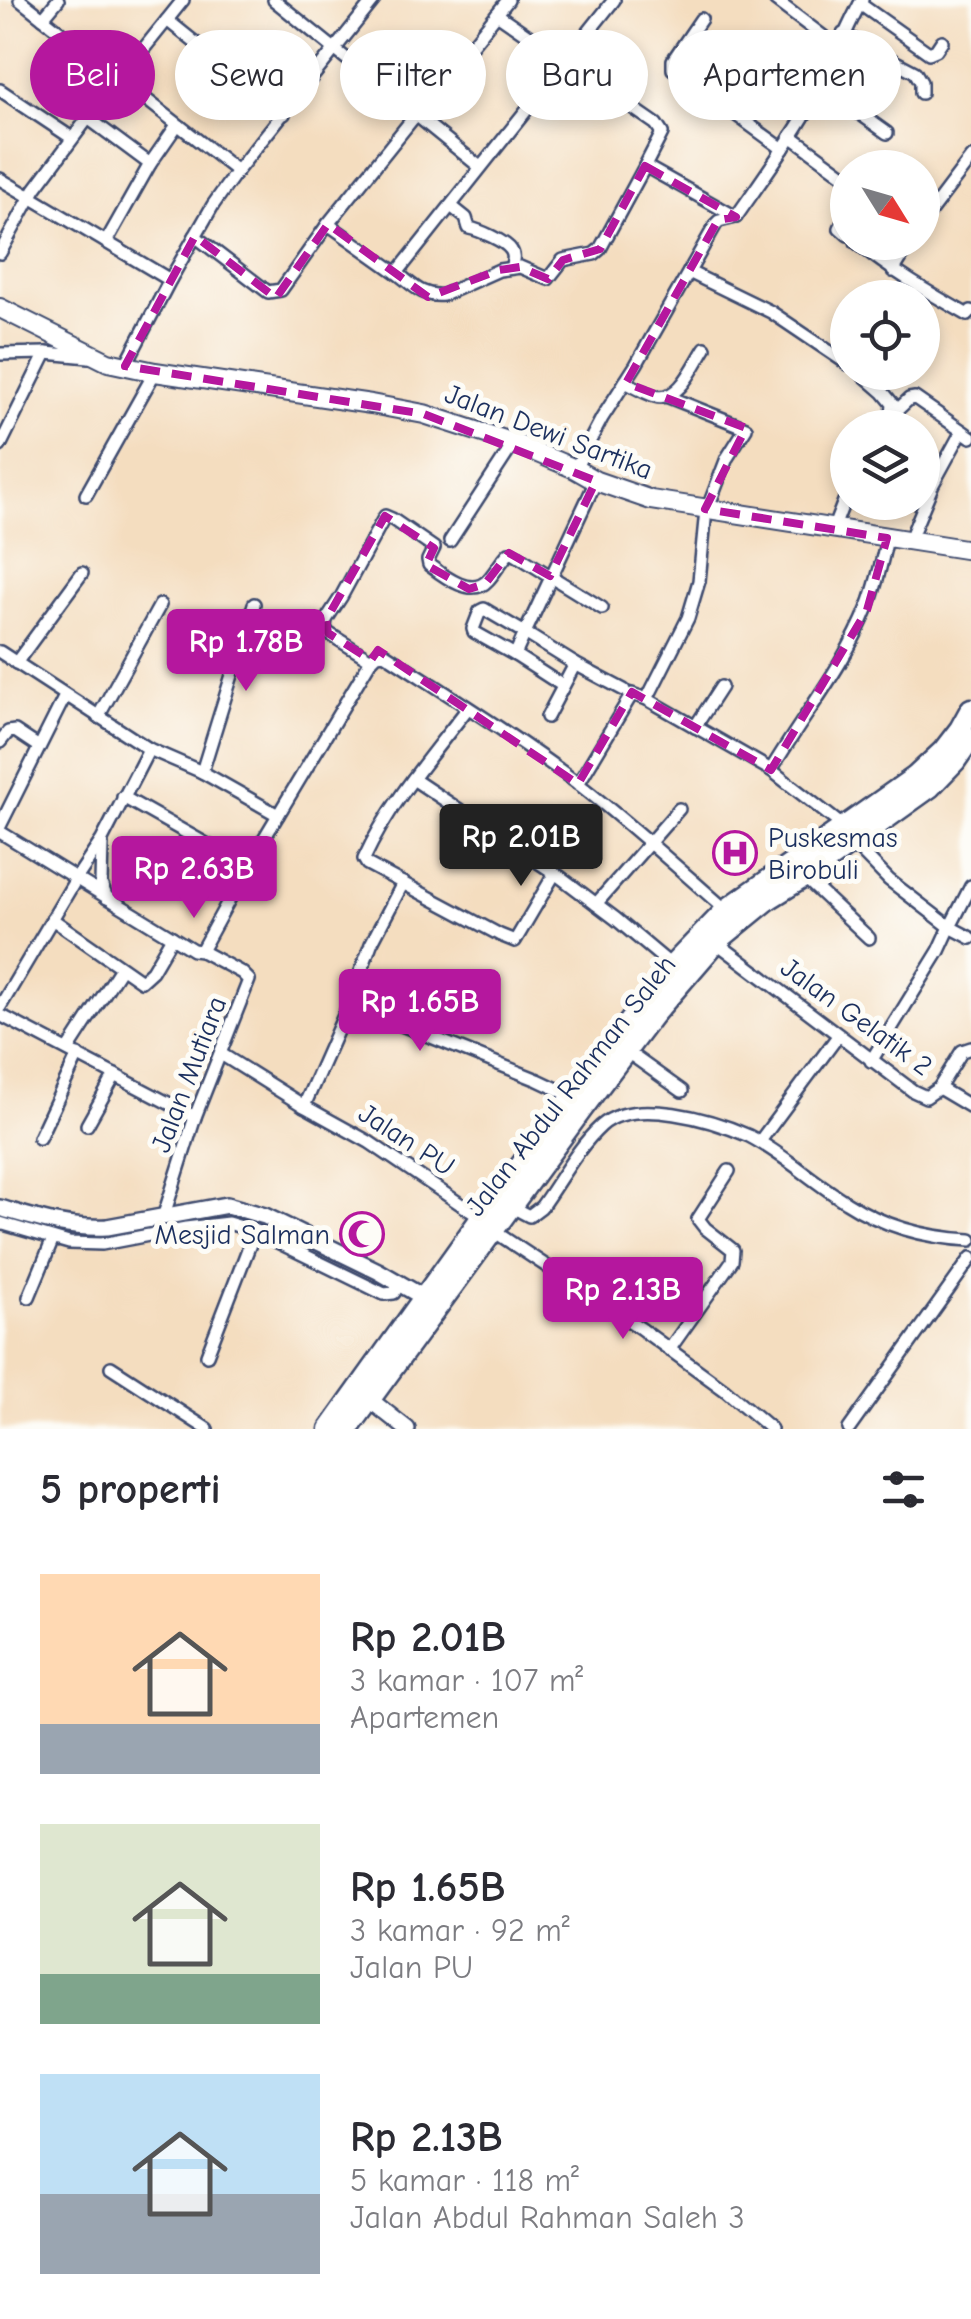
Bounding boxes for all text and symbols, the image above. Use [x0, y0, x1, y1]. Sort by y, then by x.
chip: Beli [30, 30, 155, 120]
chip: Sewa [175, 30, 320, 120]
chip: Filter [340, 30, 486, 120]
chip: Baru [506, 30, 648, 120]
chip: Apartemen [668, 30, 901, 120]
north arrow [830, 150, 940, 260]
map controls [830, 150, 940, 520]
button: locate [830, 280, 940, 390]
street label: Jalan Dewi Sartika [440, 378, 657, 486]
button: layers [830, 410, 940, 520]
pin: Rp 1.78B [143, 609, 349, 694]
text: Rp 1.78B [189, 623, 303, 660]
pin: Rp 2.01B [418, 804, 624, 889]
text: Rp 2.01B [462, 818, 580, 855]
place label: Puskesmas Birobuli [768, 822, 898, 886]
hospital icon: Puskesmas Birobuli [712, 830, 758, 876]
pin: Rp 2.63B [91, 836, 297, 921]
text: Rp 2.63B [134, 850, 254, 887]
street label: Jalan Abdul Rahman Saleh [459, 949, 682, 1222]
street label: Jalan Gelatik 2 [775, 951, 938, 1082]
pin: Rp 1.65B [317, 969, 523, 1054]
text: Rp 1.65B [361, 983, 479, 1020]
street label: Jalan Mutiara [145, 992, 233, 1157]
street label: Jalan PU [353, 1097, 460, 1183]
mosque icon: Mesjid Salman [339, 1211, 385, 1257]
place label: Mesjid Salman [155, 1219, 330, 1251]
pin: Rp 2.13B [520, 1257, 726, 1342]
text: Rp 2.13B [565, 1271, 681, 1308]
icon: filters [876, 1462, 931, 1517]
text: 5 properti [40, 1465, 221, 1514]
text: Rp 2.01B [350, 1613, 506, 1662]
icon: home [120, 1614, 240, 1734]
text: 3 kamar · 107 m² [350, 1662, 583, 1699]
text: Apartemen [350, 1699, 499, 1736]
text: Rp 1.65B [350, 1863, 505, 1912]
icon: home [120, 1864, 240, 1984]
text: 3 kamar · 92 m² [350, 1912, 570, 1949]
text: Jalan PU [350, 1949, 473, 1986]
text: Rp 2.13B [350, 2113, 503, 2162]
icon: home [120, 2114, 240, 2234]
text: 5 kamar · 118 m² [350, 2162, 579, 2199]
text: Jalan Abdul Rahman Saleh 3 [350, 2199, 745, 2236]

